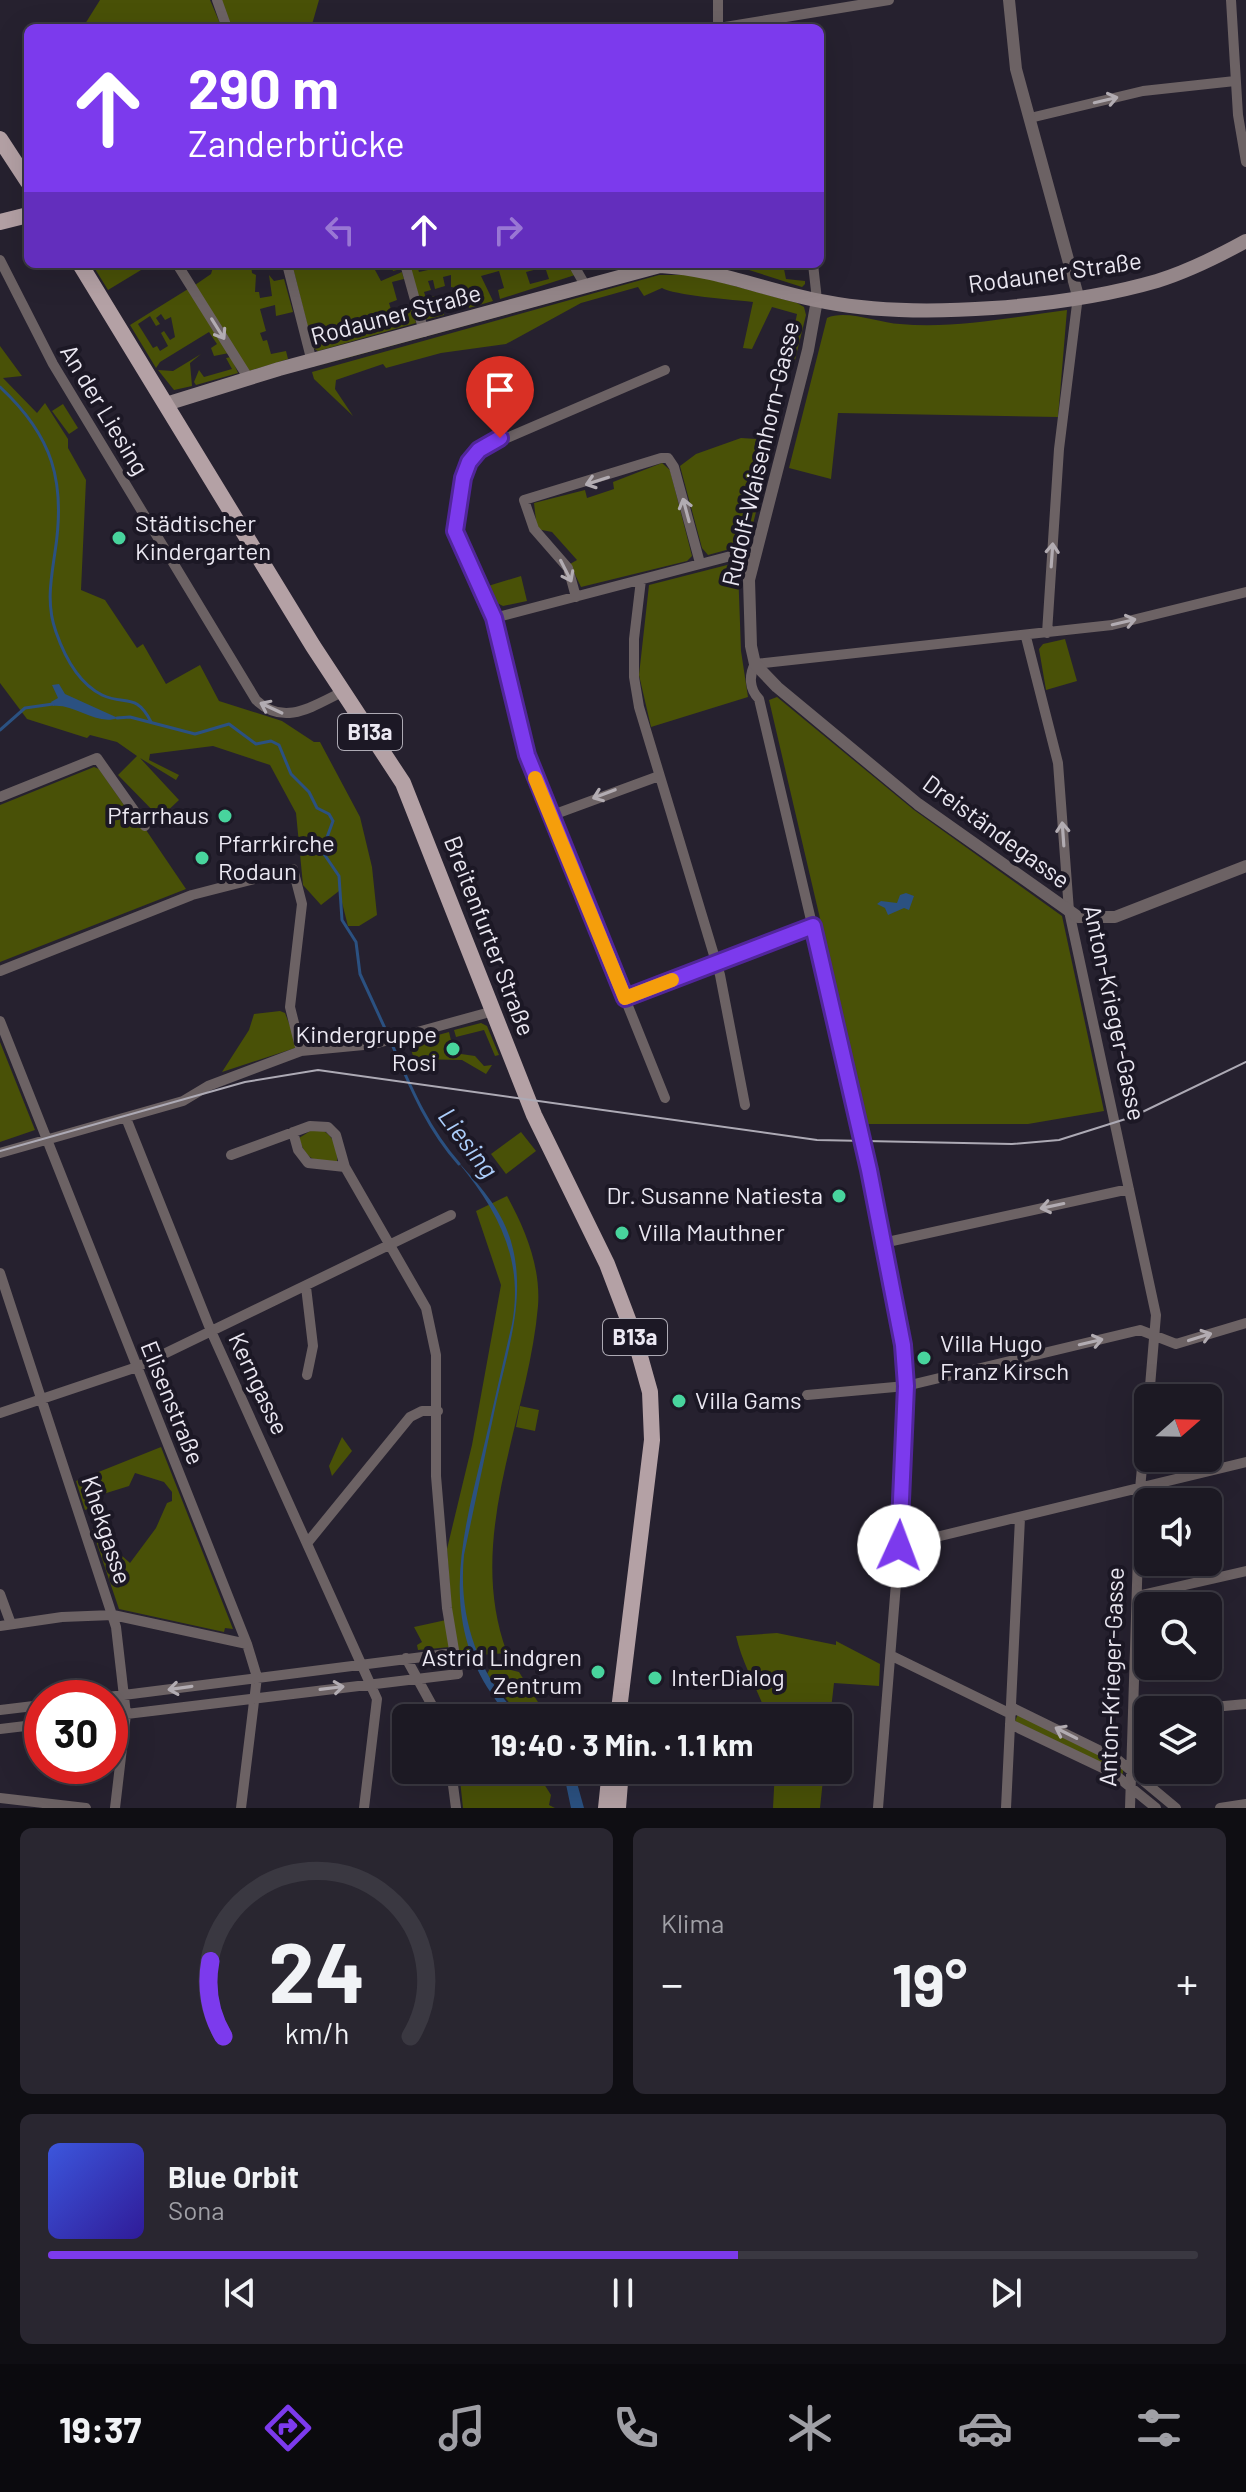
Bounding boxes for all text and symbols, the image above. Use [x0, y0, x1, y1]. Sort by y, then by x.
text: 290 m [188, 53, 339, 120]
icon: ahead [56, 56, 160, 160]
one-way arrow [1093, 92, 1118, 107]
text: Zanderbrücke [188, 121, 405, 164]
icon: left [318, 208, 362, 252]
icon: ahead [402, 208, 446, 252]
icon: right [486, 208, 530, 252]
street label: Rodauner Straße [966, 245, 1143, 298]
street label: Rodauner Straße [307, 277, 484, 350]
one-way arrow [210, 317, 226, 340]
street label: Rudolf-Waisenhorn-Gasse [715, 318, 804, 589]
street label: An der Liesing [55, 339, 156, 480]
pin [466, 356, 534, 438]
icon: arrive [478, 368, 522, 412]
one-way arrow [584, 474, 610, 489]
one-way arrow [677, 498, 692, 524]
place label: Städtischer Kindergarten [135, 508, 271, 565]
marker: Städtischer Kindergarten [110, 529, 128, 547]
one-way arrow [1045, 542, 1060, 569]
one-way arrow [559, 559, 575, 582]
one-way arrow [1111, 614, 1137, 629]
one-way arrow [259, 700, 283, 715]
road number: B13a [338, 714, 402, 750]
street label: Dreiständegasse [918, 768, 1076, 894]
one-way arrow [592, 788, 617, 802]
place label: Pfarrhaus [107, 800, 209, 829]
marker: Pfarrhaus [216, 807, 234, 825]
one-way arrow [1055, 821, 1070, 848]
place label: Pfarrkirche Rodaun [218, 828, 335, 885]
street label: Breitenfurter Straße [439, 831, 542, 1039]
marker: Pfarrkirche Rodaun [193, 849, 211, 867]
street label: Anton-Krieger-Gasse [1078, 902, 1152, 1123]
place label: Kindergruppe Rosi [296, 1019, 437, 1076]
marker: Kindergruppe Rosi [444, 1040, 462, 1058]
water label: Liesing [433, 1101, 506, 1183]
place label: Dr. Susanne Natiesta [606, 1180, 823, 1209]
marker: Dr. Susanne Natiesta [830, 1187, 848, 1205]
one-way arrow [1040, 1199, 1066, 1214]
place label: Villa Mauthner [638, 1217, 785, 1246]
marker: Villa Mauthner [613, 1224, 631, 1242]
road number: B13a [603, 1319, 667, 1355]
street label: Kerngasse [223, 1328, 296, 1439]
place label: Villa Hugo Franz Kirsch [940, 1328, 1069, 1385]
one-way arrow [1186, 1329, 1212, 1344]
one-way arrow [1077, 1334, 1103, 1349]
street label: Elisenstraße [135, 1336, 211, 1469]
marker: Villa Hugo Franz Kirsch [915, 1349, 933, 1367]
north arrow [1134, 1384, 1222, 1472]
map controls [1134, 1384, 1222, 1784]
place label: Villa Gams [695, 1385, 802, 1414]
marker: Villa Gams [670, 1392, 688, 1410]
street label: Khekgasse [76, 1472, 139, 1588]
button: sound [1134, 1488, 1222, 1576]
position arrow [857, 1504, 941, 1588]
street label: Anton-Krieger-Gasse [1092, 1567, 1129, 1787]
button: search [1134, 1592, 1222, 1680]
place label: Astrid Lindgren Zentrum [422, 1642, 582, 1699]
place label: InterDialog [671, 1662, 785, 1691]
marker: Astrid Lindgren Zentrum [589, 1663, 607, 1681]
marker: InterDialog [646, 1669, 664, 1687]
speed limit sign: 30 [24, 1680, 128, 1784]
one-way arrow [167, 1680, 194, 1695]
one-way arrow [318, 1681, 345, 1696]
button: layers [1134, 1696, 1222, 1784]
one-way arrow [1055, 1725, 1079, 1741]
text: 19:40 · 3 Min. · 1.1 km [491, 1726, 753, 1762]
text: Klima [661, 1907, 724, 1938]
text: 24 [268, 1920, 365, 2020]
text: 19° [892, 1947, 967, 2019]
text: − [661, 1956, 683, 2009]
text: + [1176, 1956, 1198, 2009]
text: km/h [284, 2015, 349, 2050]
text: Blue Orbit [168, 2158, 299, 2194]
text: Sona [168, 2194, 225, 2225]
icon: previous [218, 2271, 262, 2315]
icon: pause [601, 2271, 645, 2315]
icon: next [984, 2271, 1028, 2315]
icon: directions [260, 2400, 316, 2456]
icon: music [434, 2400, 490, 2456]
icon: phone [608, 2400, 664, 2456]
icon: climate [782, 2400, 838, 2456]
icon: car [957, 2400, 1013, 2456]
icon: filters [1131, 2400, 1187, 2456]
text: 19:37 [59, 2407, 141, 2450]

